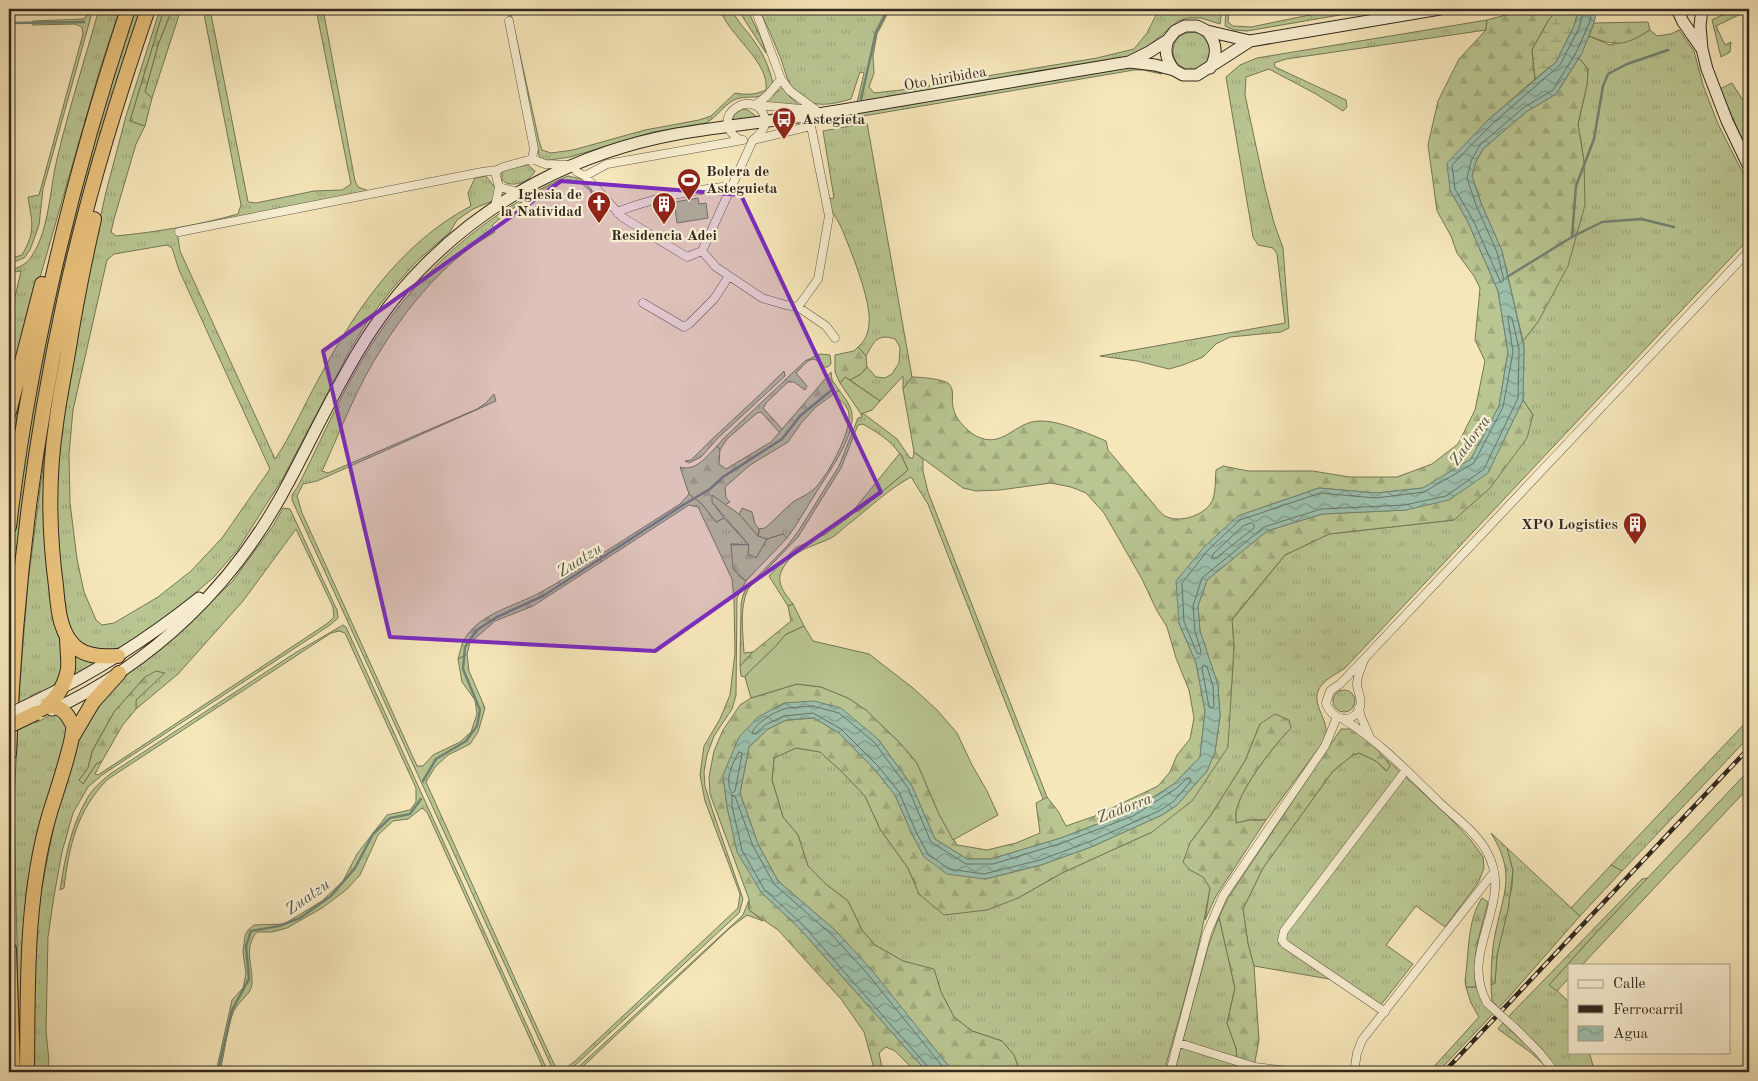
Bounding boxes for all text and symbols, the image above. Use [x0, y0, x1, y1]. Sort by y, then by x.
street label: Oto hiribidea [903, 65, 988, 94]
bus stop icon: Astegieta [771, 106, 797, 140]
place label: Astegieta [802, 113, 866, 128]
place label: Bolera de Asteguieta [706, 165, 778, 197]
sports icon: Bolera de Asteguieta [676, 167, 702, 201]
place label: Iglesia de la Natividad [500, 188, 582, 220]
church icon: Iglesia de la Natividad [586, 190, 612, 224]
building icon: Residencia Adei [651, 191, 677, 225]
place label: Residencia Adei [611, 229, 717, 244]
water label: Zadorra [1447, 413, 1494, 469]
building icon: XPO Logistics [1622, 511, 1648, 545]
place label: XPO Logistics [1521, 518, 1618, 533]
water label: Zuatzu [555, 541, 605, 581]
water label: Zadorra [1095, 791, 1155, 827]
water label: Zuatzu [283, 877, 333, 919]
legend [1568, 964, 1730, 1054]
text: Calle [1613, 977, 1646, 992]
text: Ferrocarril [1613, 1003, 1683, 1018]
text: Agua [1613, 1027, 1649, 1042]

